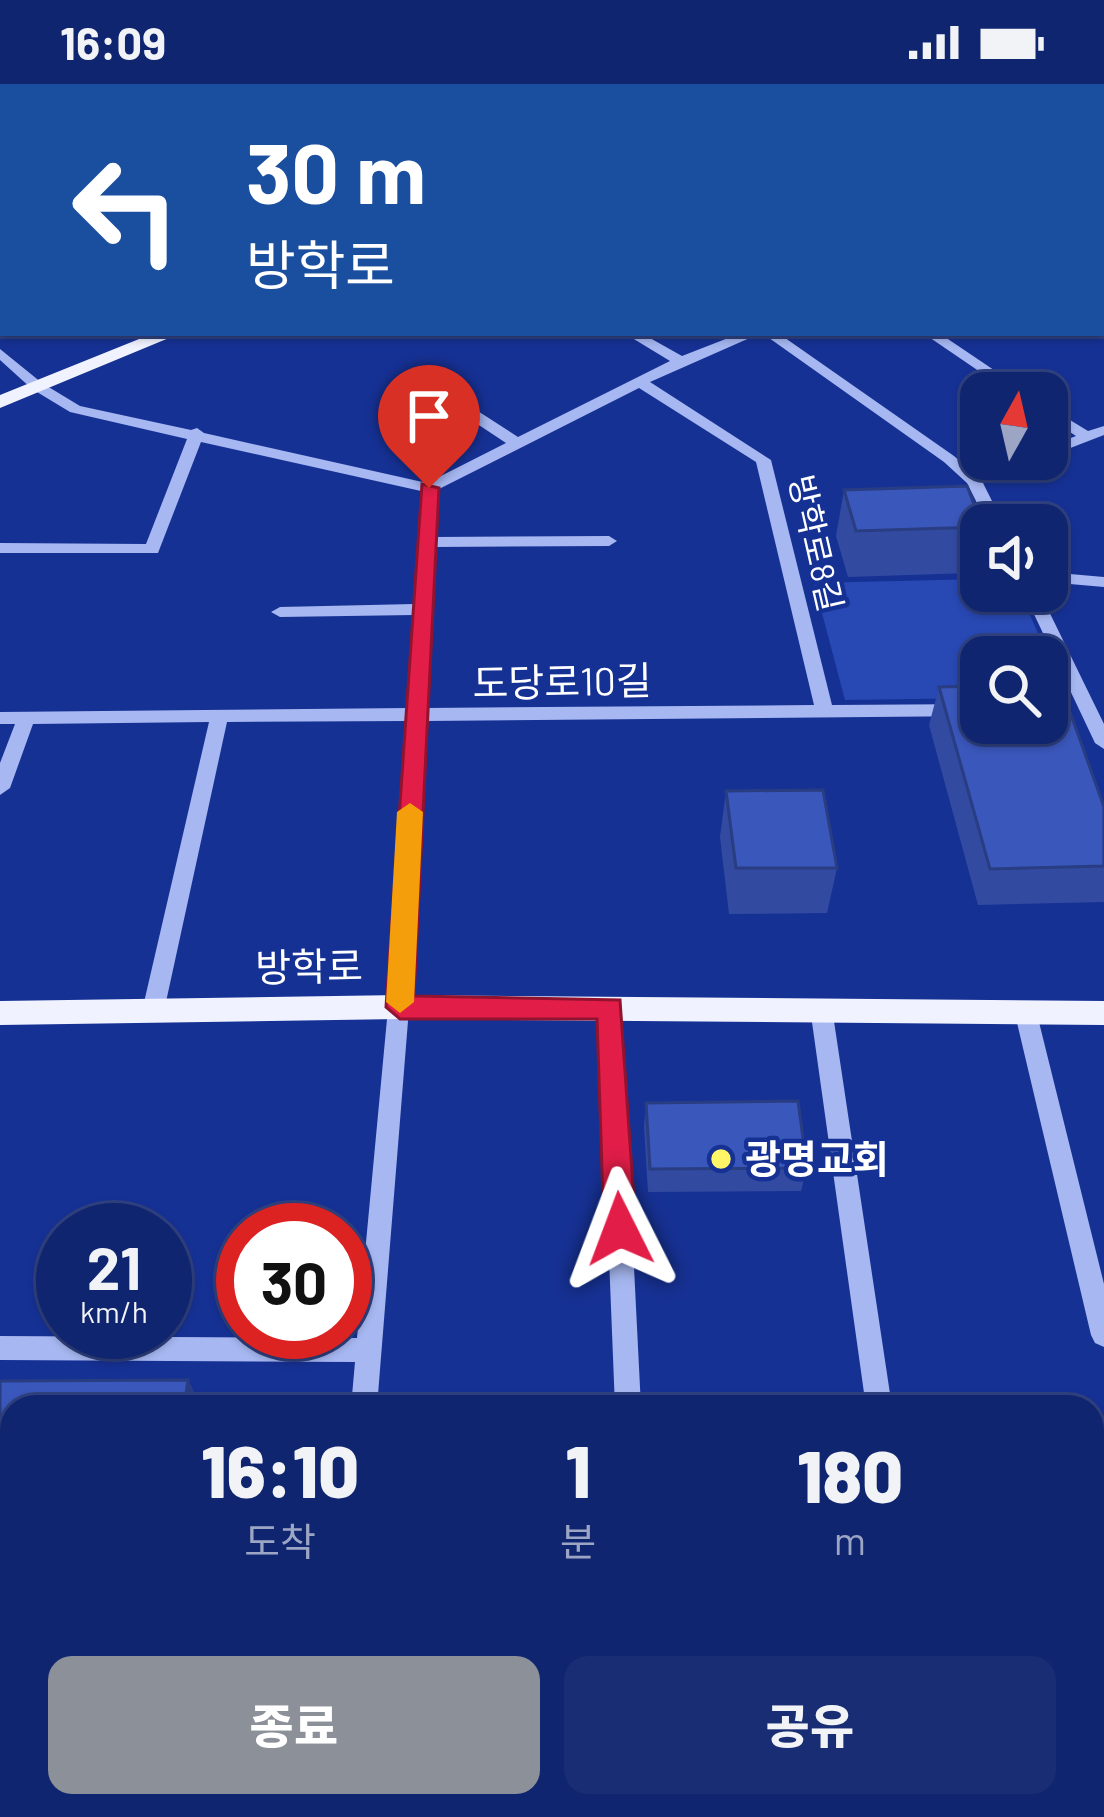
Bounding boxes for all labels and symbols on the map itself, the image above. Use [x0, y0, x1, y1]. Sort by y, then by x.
pin [378, 365, 480, 488]
north arrow [960, 372, 1068, 480]
street label: 방학로8길 [782, 471, 852, 615]
street label: 도당로10길 [472, 655, 652, 706]
street label: 방학로 [255, 941, 363, 990]
place label: 광명교회 [745, 1134, 889, 1181]
marker: 광명교회 [708, 1146, 734, 1172]
position arrow [557, 1166, 683, 1292]
speed limit sign: 30 [216, 1203, 372, 1359]

